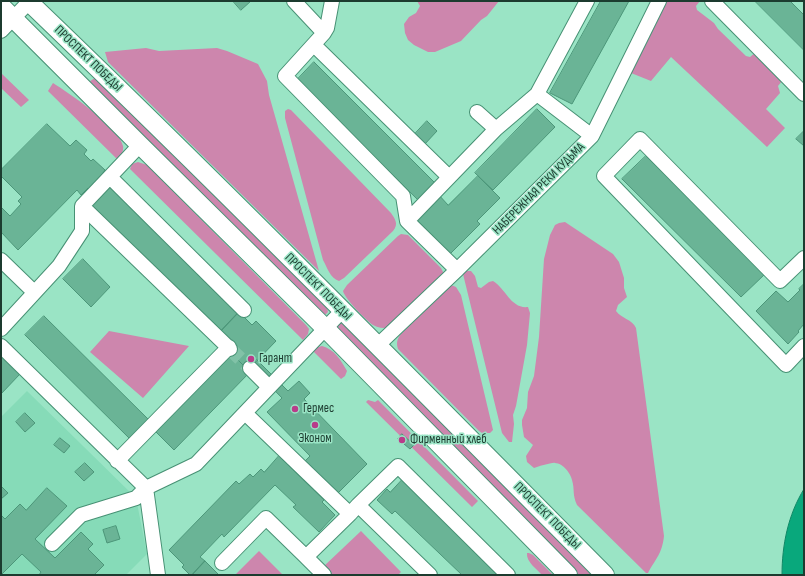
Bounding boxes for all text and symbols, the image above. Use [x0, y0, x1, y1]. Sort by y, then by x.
street label: ПРОСПЕКТ ПОБЕДЫ [51, 23, 125, 95]
street label: НАБЕРЕЖНАЯ РЕКИ КУДЬМА [490, 140, 588, 238]
street label: ПРОСПЕКТ ПОБЕДЫ [281, 250, 355, 324]
place label: Гарант [259, 351, 292, 367]
marker: Гарант [246, 354, 256, 364]
place label: Гермес [303, 401, 334, 417]
marker: Гермес [290, 404, 300, 414]
marker: Эконом [310, 420, 320, 430]
place label: Эконом [298, 431, 332, 447]
place label: Фирменный хлеб [410, 432, 487, 448]
marker: Фирменный хлеб [397, 435, 407, 445]
street label: ПРОСПЕКТ ПОБЕДЫ [510, 479, 584, 553]

